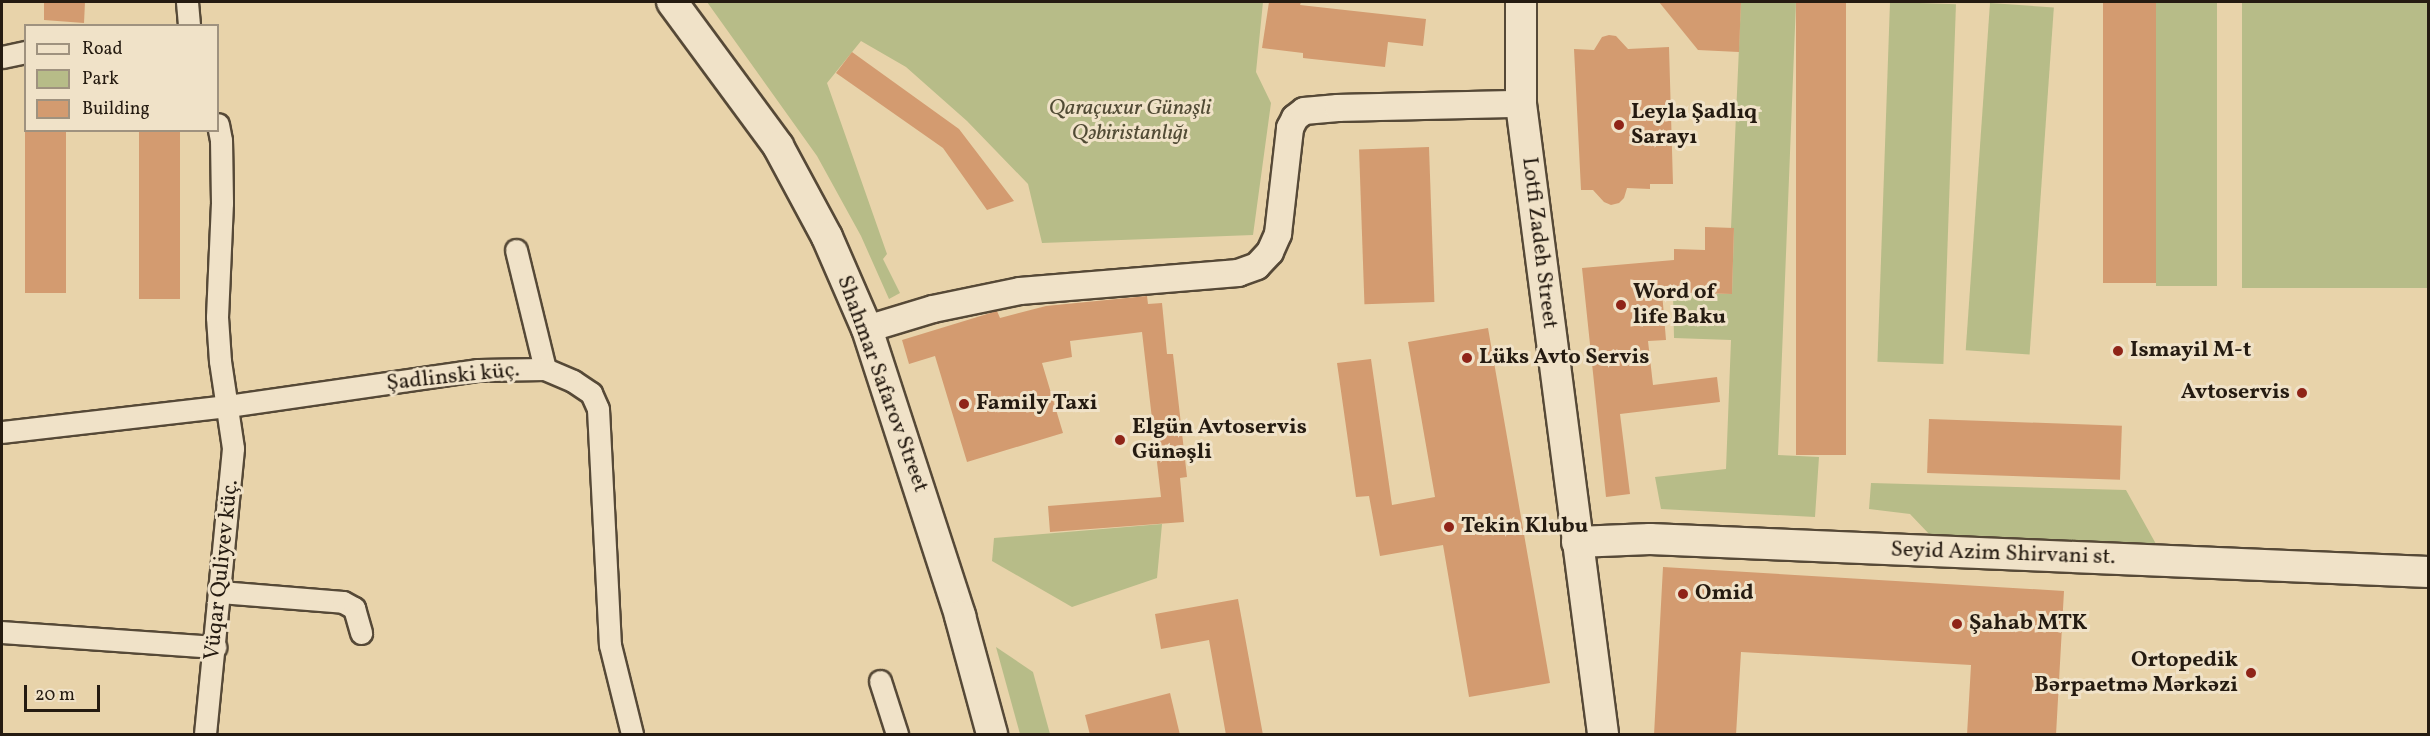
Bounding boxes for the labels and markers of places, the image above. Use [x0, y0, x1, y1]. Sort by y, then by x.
place label: Leyla Şadlıq Sarayı [1631, 99, 1757, 150]
marker: Leyla Şadlıq Sarayı [1612, 118, 1626, 132]
place label: Word of life Baku [1633, 279, 1726, 330]
marker: Word of life Baku [1614, 298, 1628, 312]
place label: Ismayil M-t [2130, 338, 2251, 364]
marker: Ismayil M-t [2111, 344, 2125, 358]
place label: Lüks Avto Servis [1479, 345, 1649, 371]
marker: Lüks Avto Servis [1460, 351, 1474, 365]
place label: Avtoservis [2181, 380, 2290, 406]
marker: Avtoservis [2295, 386, 2309, 400]
place label: Family Taxi [976, 391, 1098, 417]
marker: Family Taxi [957, 397, 971, 411]
place label: Elgün Avtoservis Günəşli [1132, 414, 1307, 466]
marker: Elgün Avtoservis Günəşli [1113, 433, 1127, 447]
place label: Tekin Klubu [1461, 514, 1588, 540]
marker: Tekin Klubu [1442, 520, 1456, 534]
place label: Omid [1695, 581, 1754, 607]
marker: Omid [1676, 587, 1690, 601]
place label: Şahab MTK [1969, 611, 2087, 637]
marker: Şahab MTK [1950, 617, 1964, 631]
place label: Ortopedik Bərpaetmə Mərkəzi [2034, 647, 2238, 698]
marker: Ortopedik Bərpaetmə Mərkəzi [2242, 664, 2260, 682]

